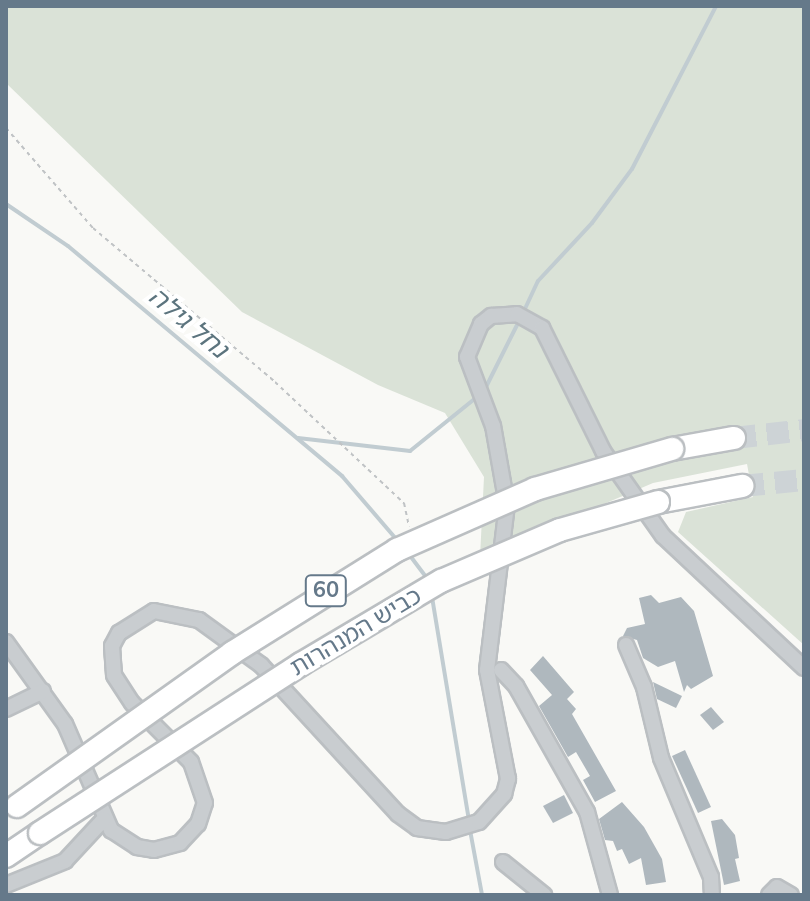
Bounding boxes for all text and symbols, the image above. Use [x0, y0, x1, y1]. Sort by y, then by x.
water label: נחל גילה [142, 281, 234, 365]
road number: 60 [304, 573, 348, 609]
street label: כביש המנהרות [285, 582, 427, 682]

